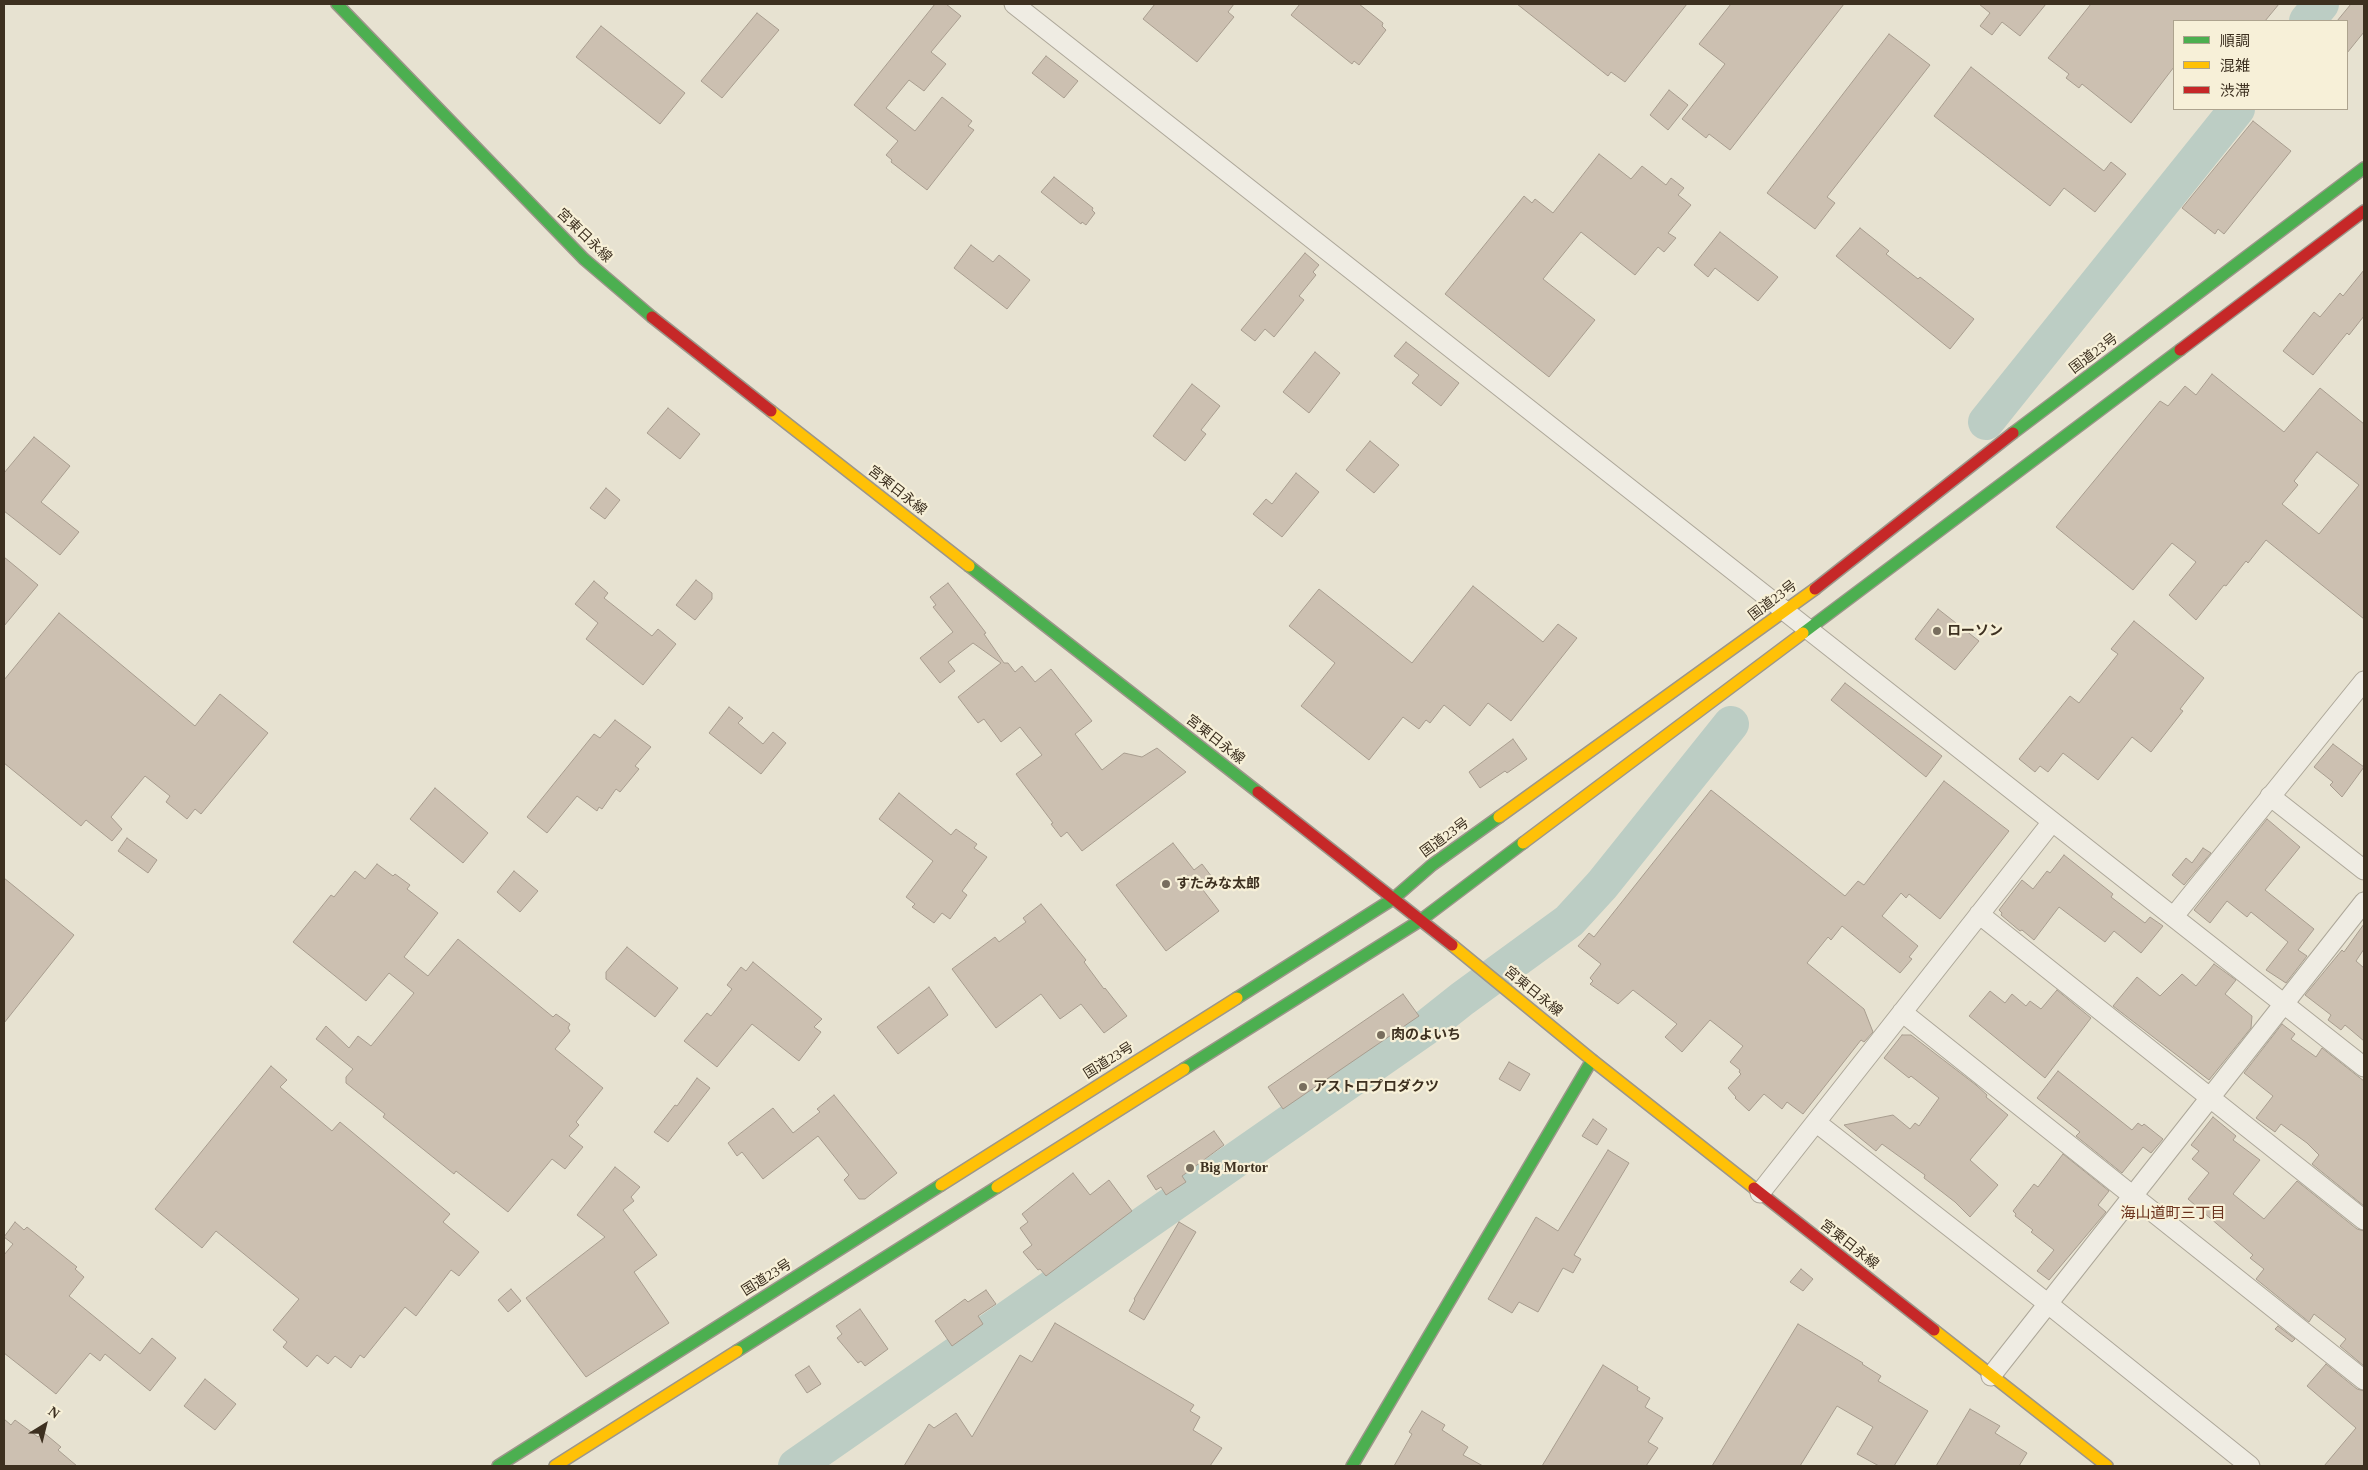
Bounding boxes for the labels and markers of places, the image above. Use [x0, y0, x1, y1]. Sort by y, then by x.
place label: ローソン [1947, 623, 2003, 639]
marker: ローソン [1931, 625, 1943, 637]
place label: すたみな太郎 [1176, 876, 1260, 892]
marker: すたみな太郎 [1160, 878, 1172, 890]
place label: 肉のよいち [1391, 1027, 1461, 1043]
marker: 肉のよいち [1375, 1029, 1387, 1041]
place label: アストロプロダクツ [1313, 1079, 1439, 1095]
marker: アストロプロダクツ [1297, 1081, 1309, 1093]
place label: Big Mortor [1200, 1160, 1268, 1176]
marker: Big Mortor [1184, 1162, 1196, 1174]

